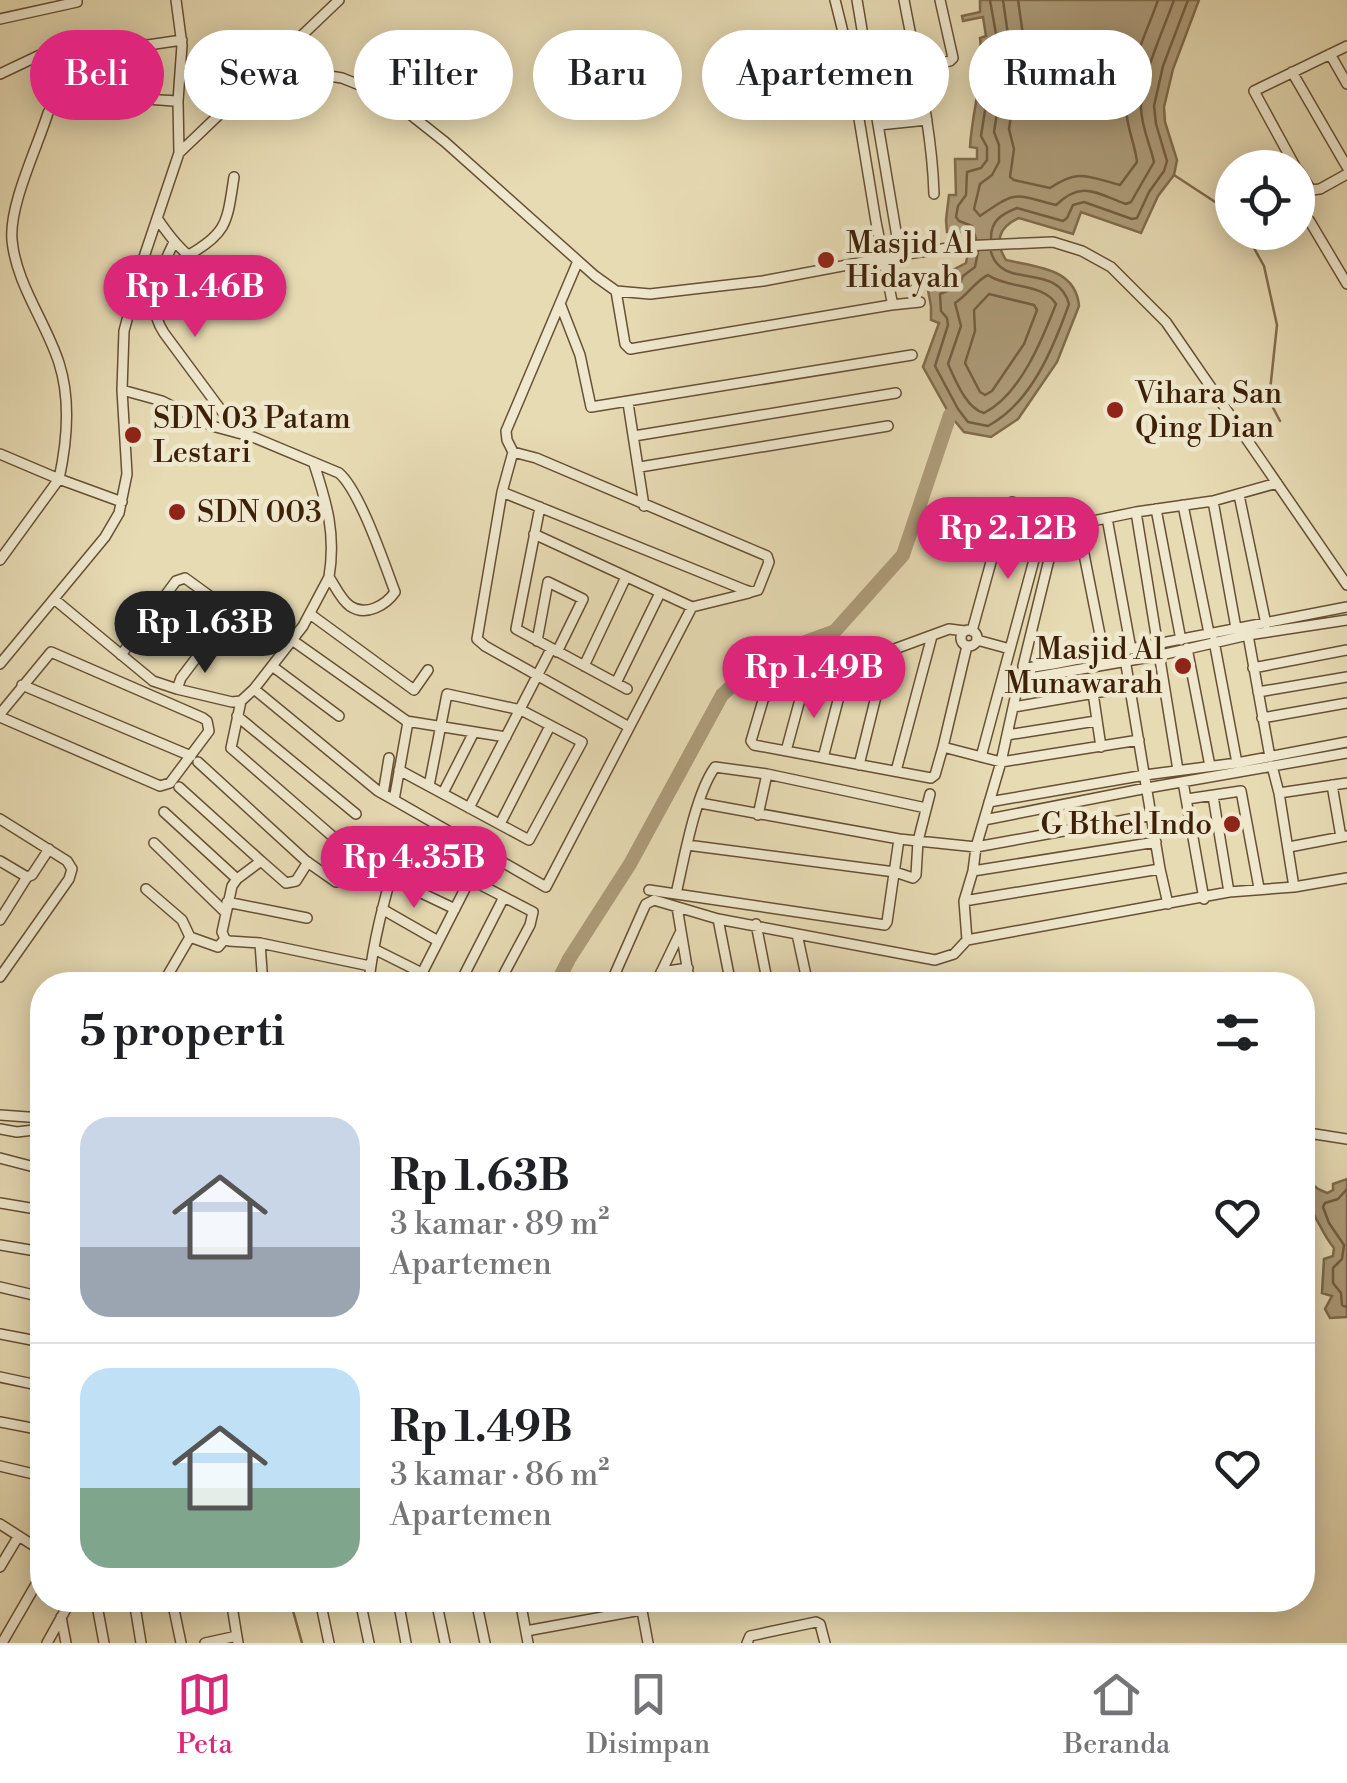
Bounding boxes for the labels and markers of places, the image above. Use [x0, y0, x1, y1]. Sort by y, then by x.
place label: Masjid Al Hidayah [846, 225, 973, 297]
marker: Masjid Al Hidayah [815, 249, 837, 271]
pin: Rp 1.46B [92, 255, 298, 340]
place label: Vihara San Qing Dian [1134, 375, 1282, 447]
marker: Vihara San Qing Dian [1104, 399, 1126, 421]
place label: SDN 03 Patam Lestari [153, 400, 351, 472]
marker: SDN 03 Patam Lestari [122, 424, 144, 446]
place label: SDN 003 [197, 494, 322, 532]
pin: Rp 2.12B [905, 497, 1111, 582]
marker: SDN 003 [166, 501, 188, 523]
pin: Rp 1.63B [102, 591, 308, 676]
place label: Masjid Al Munawarah [1005, 631, 1163, 703]
pin: Rp 1.49B [711, 636, 917, 721]
marker: Masjid Al Munawarah [1172, 655, 1194, 677]
place label: G Bthel Indo [1040, 806, 1212, 844]
marker: G Bthel Indo [1221, 813, 1243, 835]
pin: Rp 4.35B [311, 826, 517, 911]

